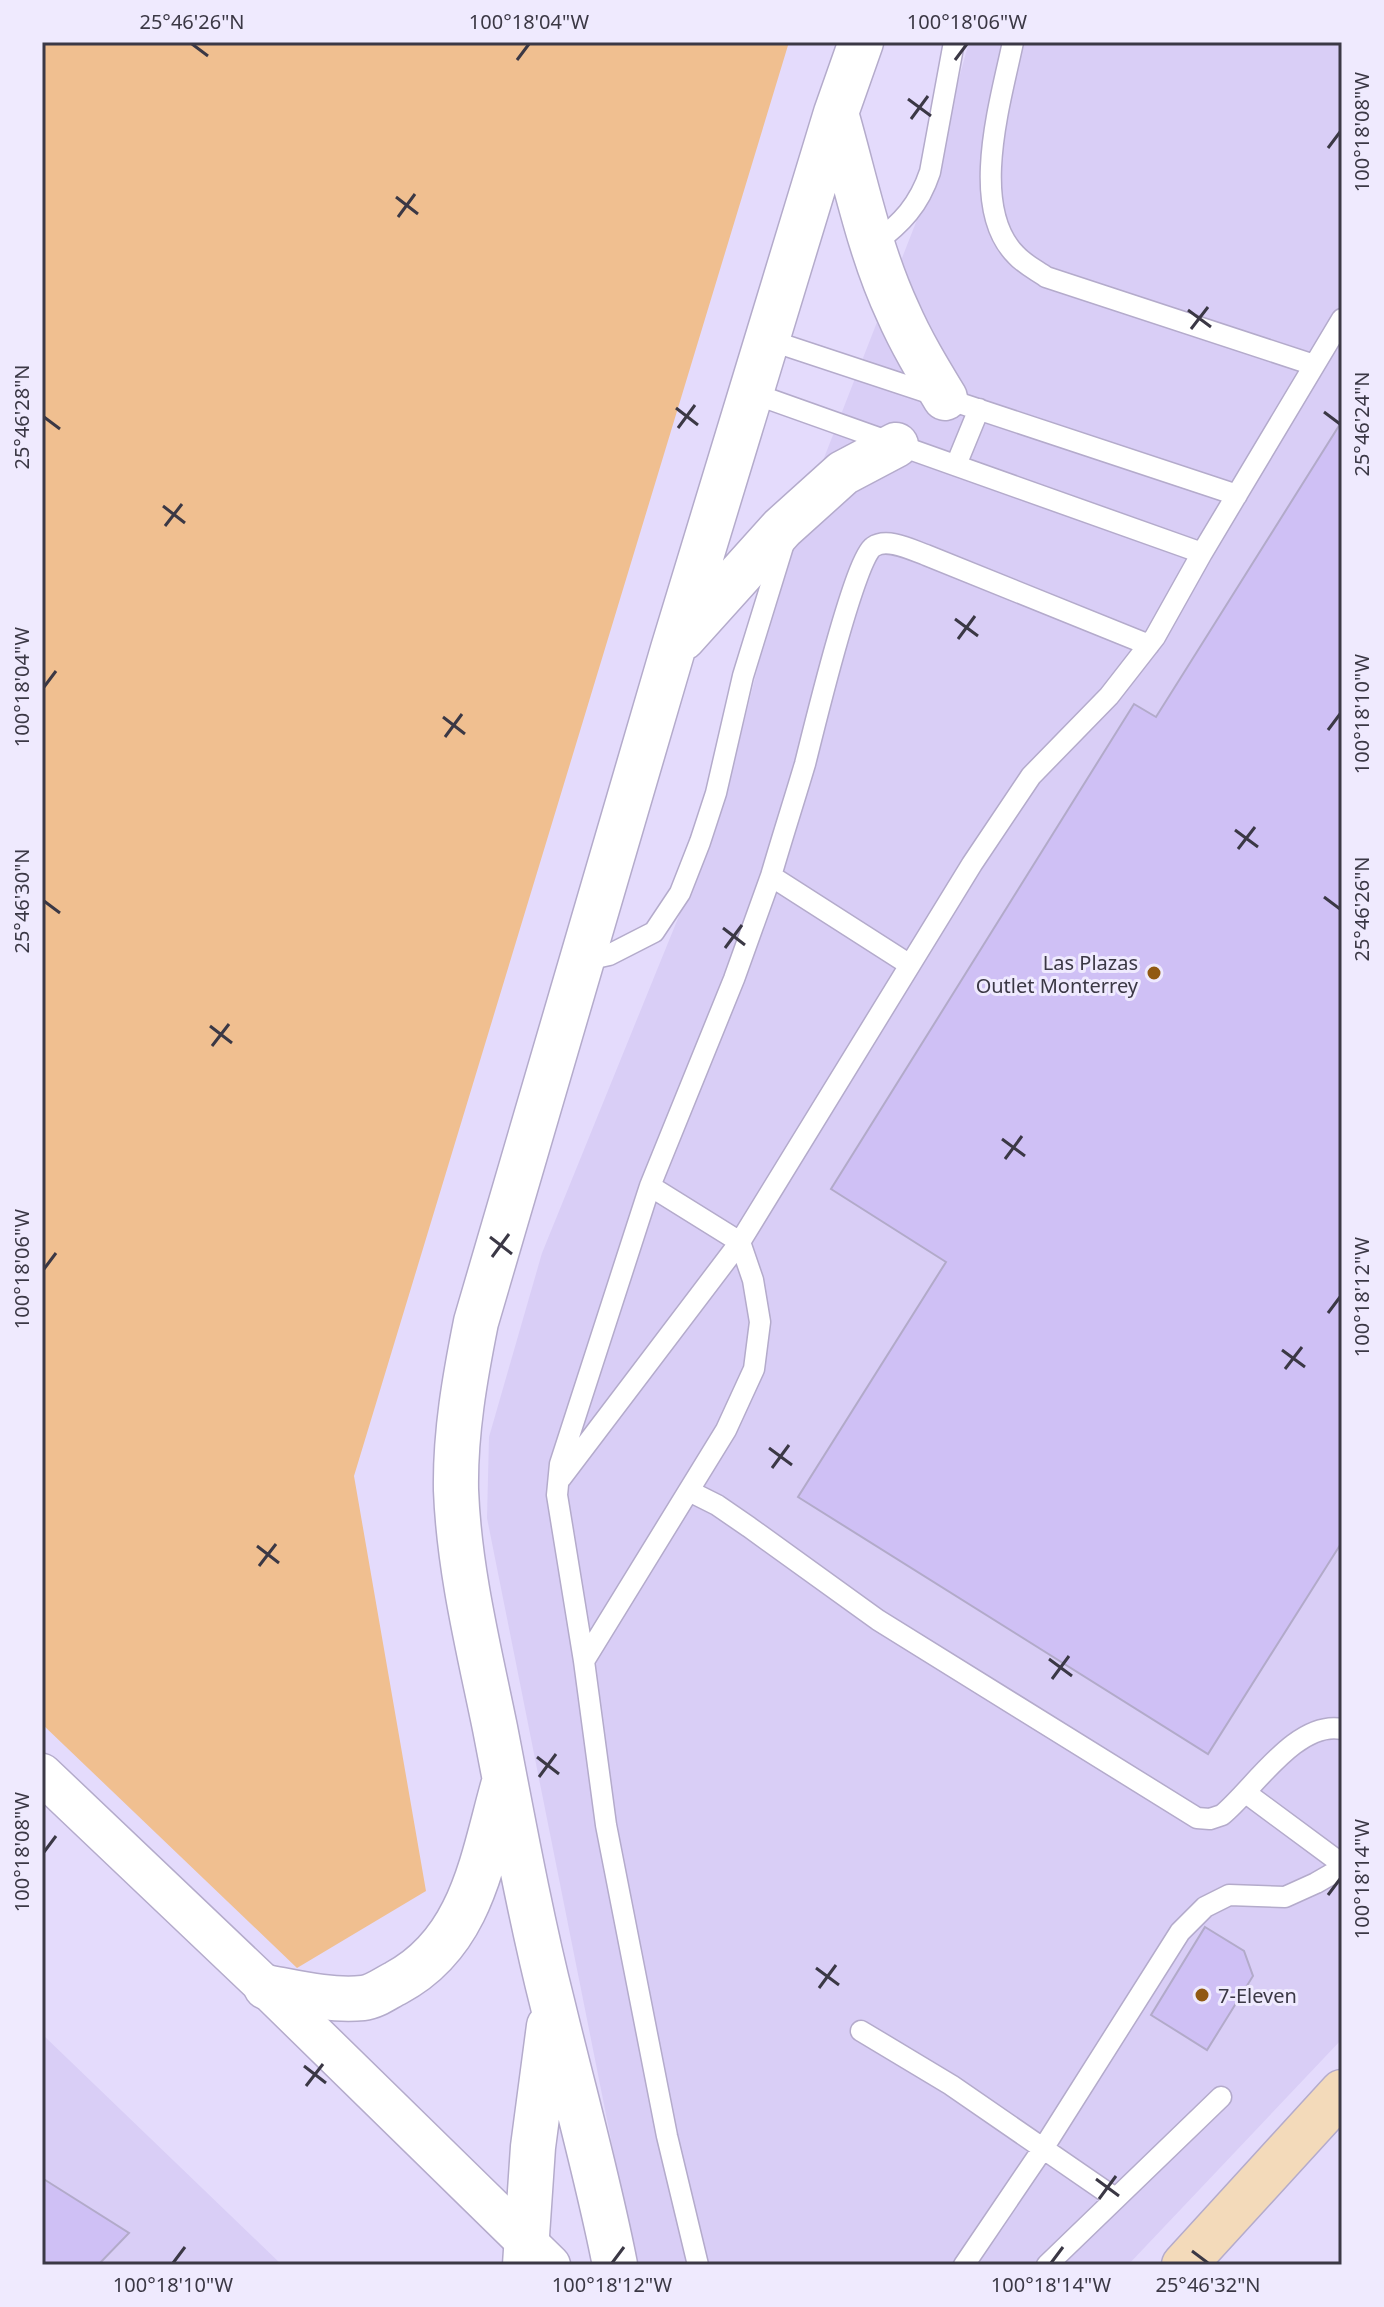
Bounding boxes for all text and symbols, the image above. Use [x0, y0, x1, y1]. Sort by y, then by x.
text: 25°46'26"N [139, 8, 245, 35]
text: 100°18'04"W [469, 8, 590, 35]
text: 100°18'06"W [907, 8, 1028, 35]
text: 100°18'08"W [1348, 71, 1375, 192]
text: 25°46'28"N [8, 364, 35, 470]
text: 25°46'24"N [1348, 371, 1375, 477]
text: 100°18'04"W [8, 626, 35, 747]
text: 100°18'10"W [1348, 653, 1375, 774]
text: 25°46'30"N [8, 848, 35, 954]
text: 25°46'26"N [1348, 856, 1375, 962]
place label: Las Plazas Outlet Monterrey [976, 949, 1139, 999]
marker: Las Plazas Outlet Monterrey [1145, 964, 1163, 982]
text: 100°18'06"W [8, 1208, 35, 1329]
text: 100°18'12"W [1348, 1236, 1375, 1357]
text: 100°18'08"W [8, 1791, 35, 1912]
text: 100°18'14"W [1348, 1818, 1375, 1939]
place label: 7-Eleven [1218, 1982, 1297, 2009]
marker: 7-Eleven [1193, 1986, 1211, 2004]
text: 100°18'10"W [113, 2271, 234, 2298]
text: 100°18'12"W [552, 2271, 673, 2298]
text: 100°18'14"W [991, 2271, 1112, 2298]
text: 25°46'32"N [1155, 2271, 1261, 2298]

